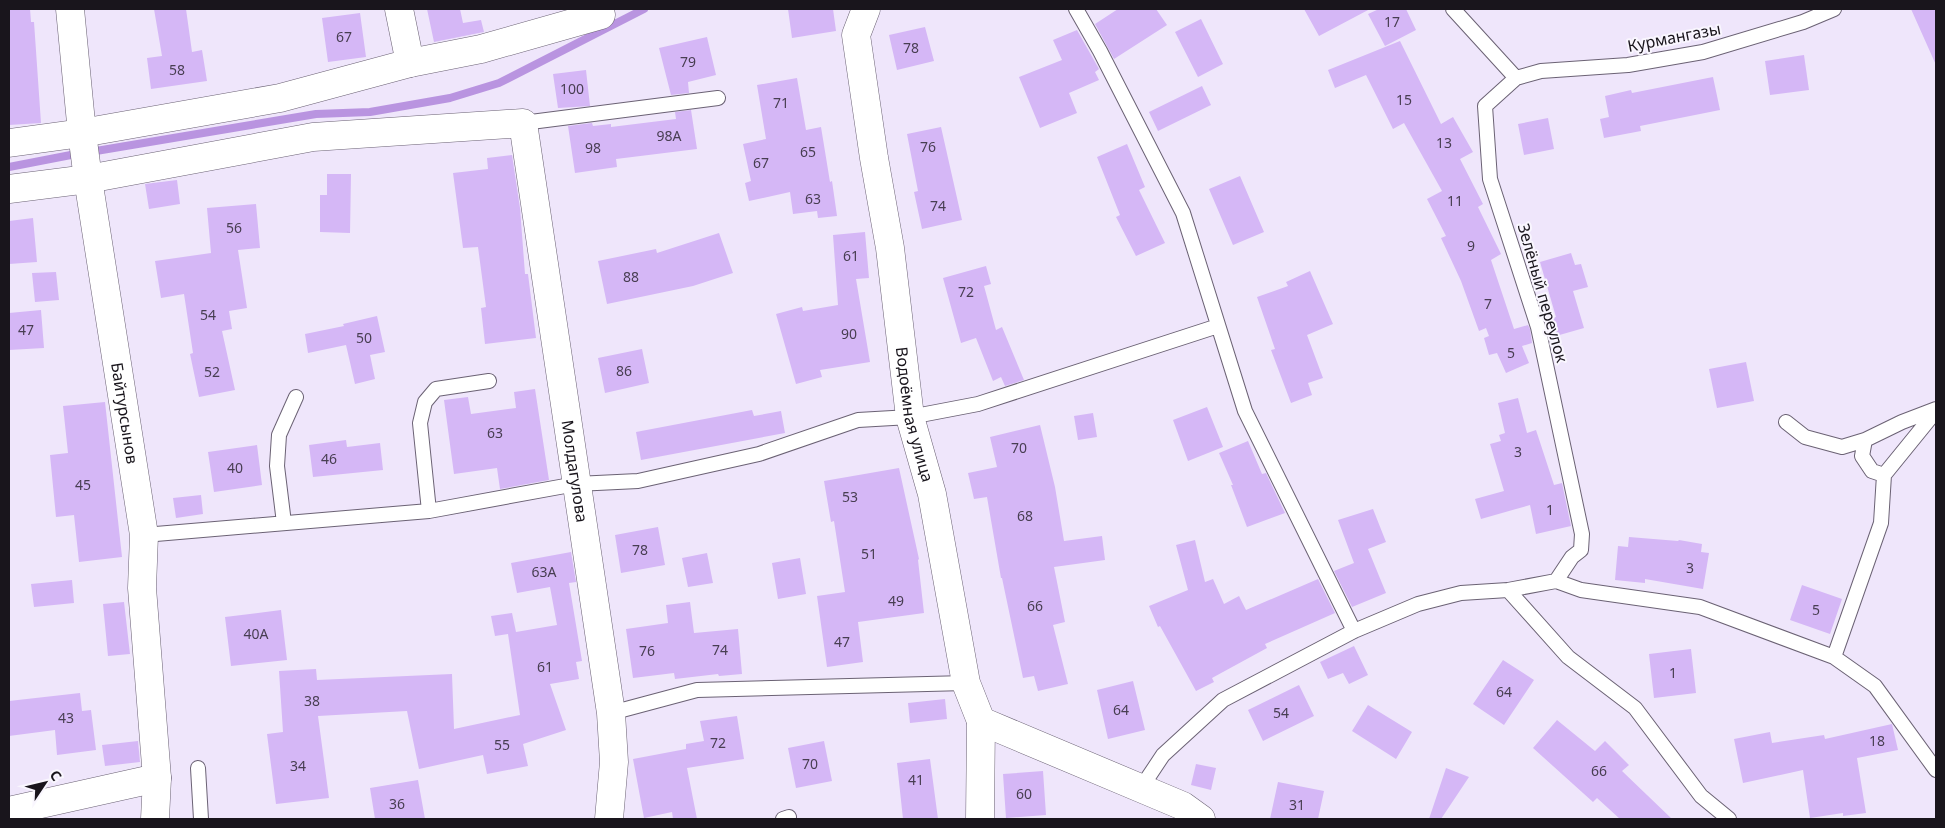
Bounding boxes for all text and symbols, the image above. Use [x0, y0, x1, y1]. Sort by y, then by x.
house number: 17 [1384, 12, 1400, 31]
street label: Курмангазы [1625, 17, 1723, 57]
house number: 67 [336, 27, 352, 46]
house number: 78 [903, 38, 919, 57]
house number: 79 [680, 52, 696, 71]
house number: 58 [169, 60, 185, 79]
house number: 100 [560, 79, 584, 98]
house number: 15 [1396, 90, 1412, 109]
house number: 71 [773, 93, 789, 112]
house number: 98А [657, 126, 682, 145]
house number: 13 [1436, 133, 1452, 152]
house number: 76 [920, 137, 936, 156]
house number: 98 [585, 138, 601, 157]
house number: 65 [800, 142, 816, 161]
house number: 67 [753, 153, 769, 172]
house number: 63 [805, 189, 821, 208]
house number: 11 [1447, 191, 1463, 210]
house number: 74 [930, 196, 946, 215]
house number: 56 [226, 218, 242, 237]
street label: Зелёный переулок [1513, 221, 1574, 366]
house number: 9 [1467, 236, 1475, 255]
house number: 61 [843, 246, 859, 265]
house number: 88 [623, 267, 639, 286]
house number: 72 [958, 282, 974, 301]
house number: 7 [1484, 294, 1492, 313]
house number: 54 [200, 305, 216, 324]
house number: 47 [18, 320, 34, 339]
house number: 90 [841, 324, 857, 343]
house number: 50 [356, 328, 372, 347]
house number: 5 [1507, 343, 1515, 362]
street label: Водоёмная улица [891, 346, 939, 485]
street label: Байтурсынов [106, 361, 144, 465]
house number: 86 [616, 361, 632, 380]
house number: 52 [204, 362, 220, 381]
street label: Молдагулова [556, 418, 593, 524]
house number: 63 [487, 423, 503, 442]
house number: 70 [1011, 438, 1027, 457]
house number: 3 [1514, 442, 1522, 461]
house number: 46 [321, 449, 337, 468]
house number: 40 [227, 458, 243, 477]
house number: 45 [75, 475, 91, 494]
house number: 53 [842, 487, 858, 506]
house number: 1 [1546, 500, 1554, 519]
house number: 68 [1017, 506, 1033, 525]
house number: 78 [632, 540, 648, 559]
house number: 51 [861, 544, 877, 563]
house number: 3 [1686, 558, 1694, 577]
house number: 63А [532, 562, 557, 581]
house number: 49 [888, 591, 904, 610]
house number: 66 [1027, 596, 1043, 615]
house number: 5 [1812, 600, 1820, 619]
house number: 40А [244, 624, 269, 643]
house number: 47 [834, 632, 850, 651]
house number: 74 [712, 640, 728, 659]
house number: 76 [639, 641, 655, 660]
house number: 61 [537, 657, 553, 676]
house number: 1 [1669, 663, 1677, 682]
house number: 64 [1496, 682, 1512, 701]
house number: 38 [304, 691, 320, 710]
house number: 64 [1113, 700, 1129, 719]
house number: 54 [1273, 703, 1289, 722]
house number: 43 [58, 708, 74, 727]
house number: 18 [1869, 731, 1885, 750]
house number: 72 [710, 733, 726, 752]
house number: 55 [494, 735, 510, 754]
house number: 70 [802, 754, 818, 773]
house number: 34 [290, 756, 306, 775]
north arrow [20, 758, 70, 808]
house number: 66 [1591, 761, 1607, 780]
text: С [46, 766, 66, 784]
house number: 41 [908, 770, 924, 789]
house number: 60 [1016, 784, 1032, 803]
house number: 36 [389, 794, 405, 813]
house number: 31 [1289, 795, 1305, 814]

